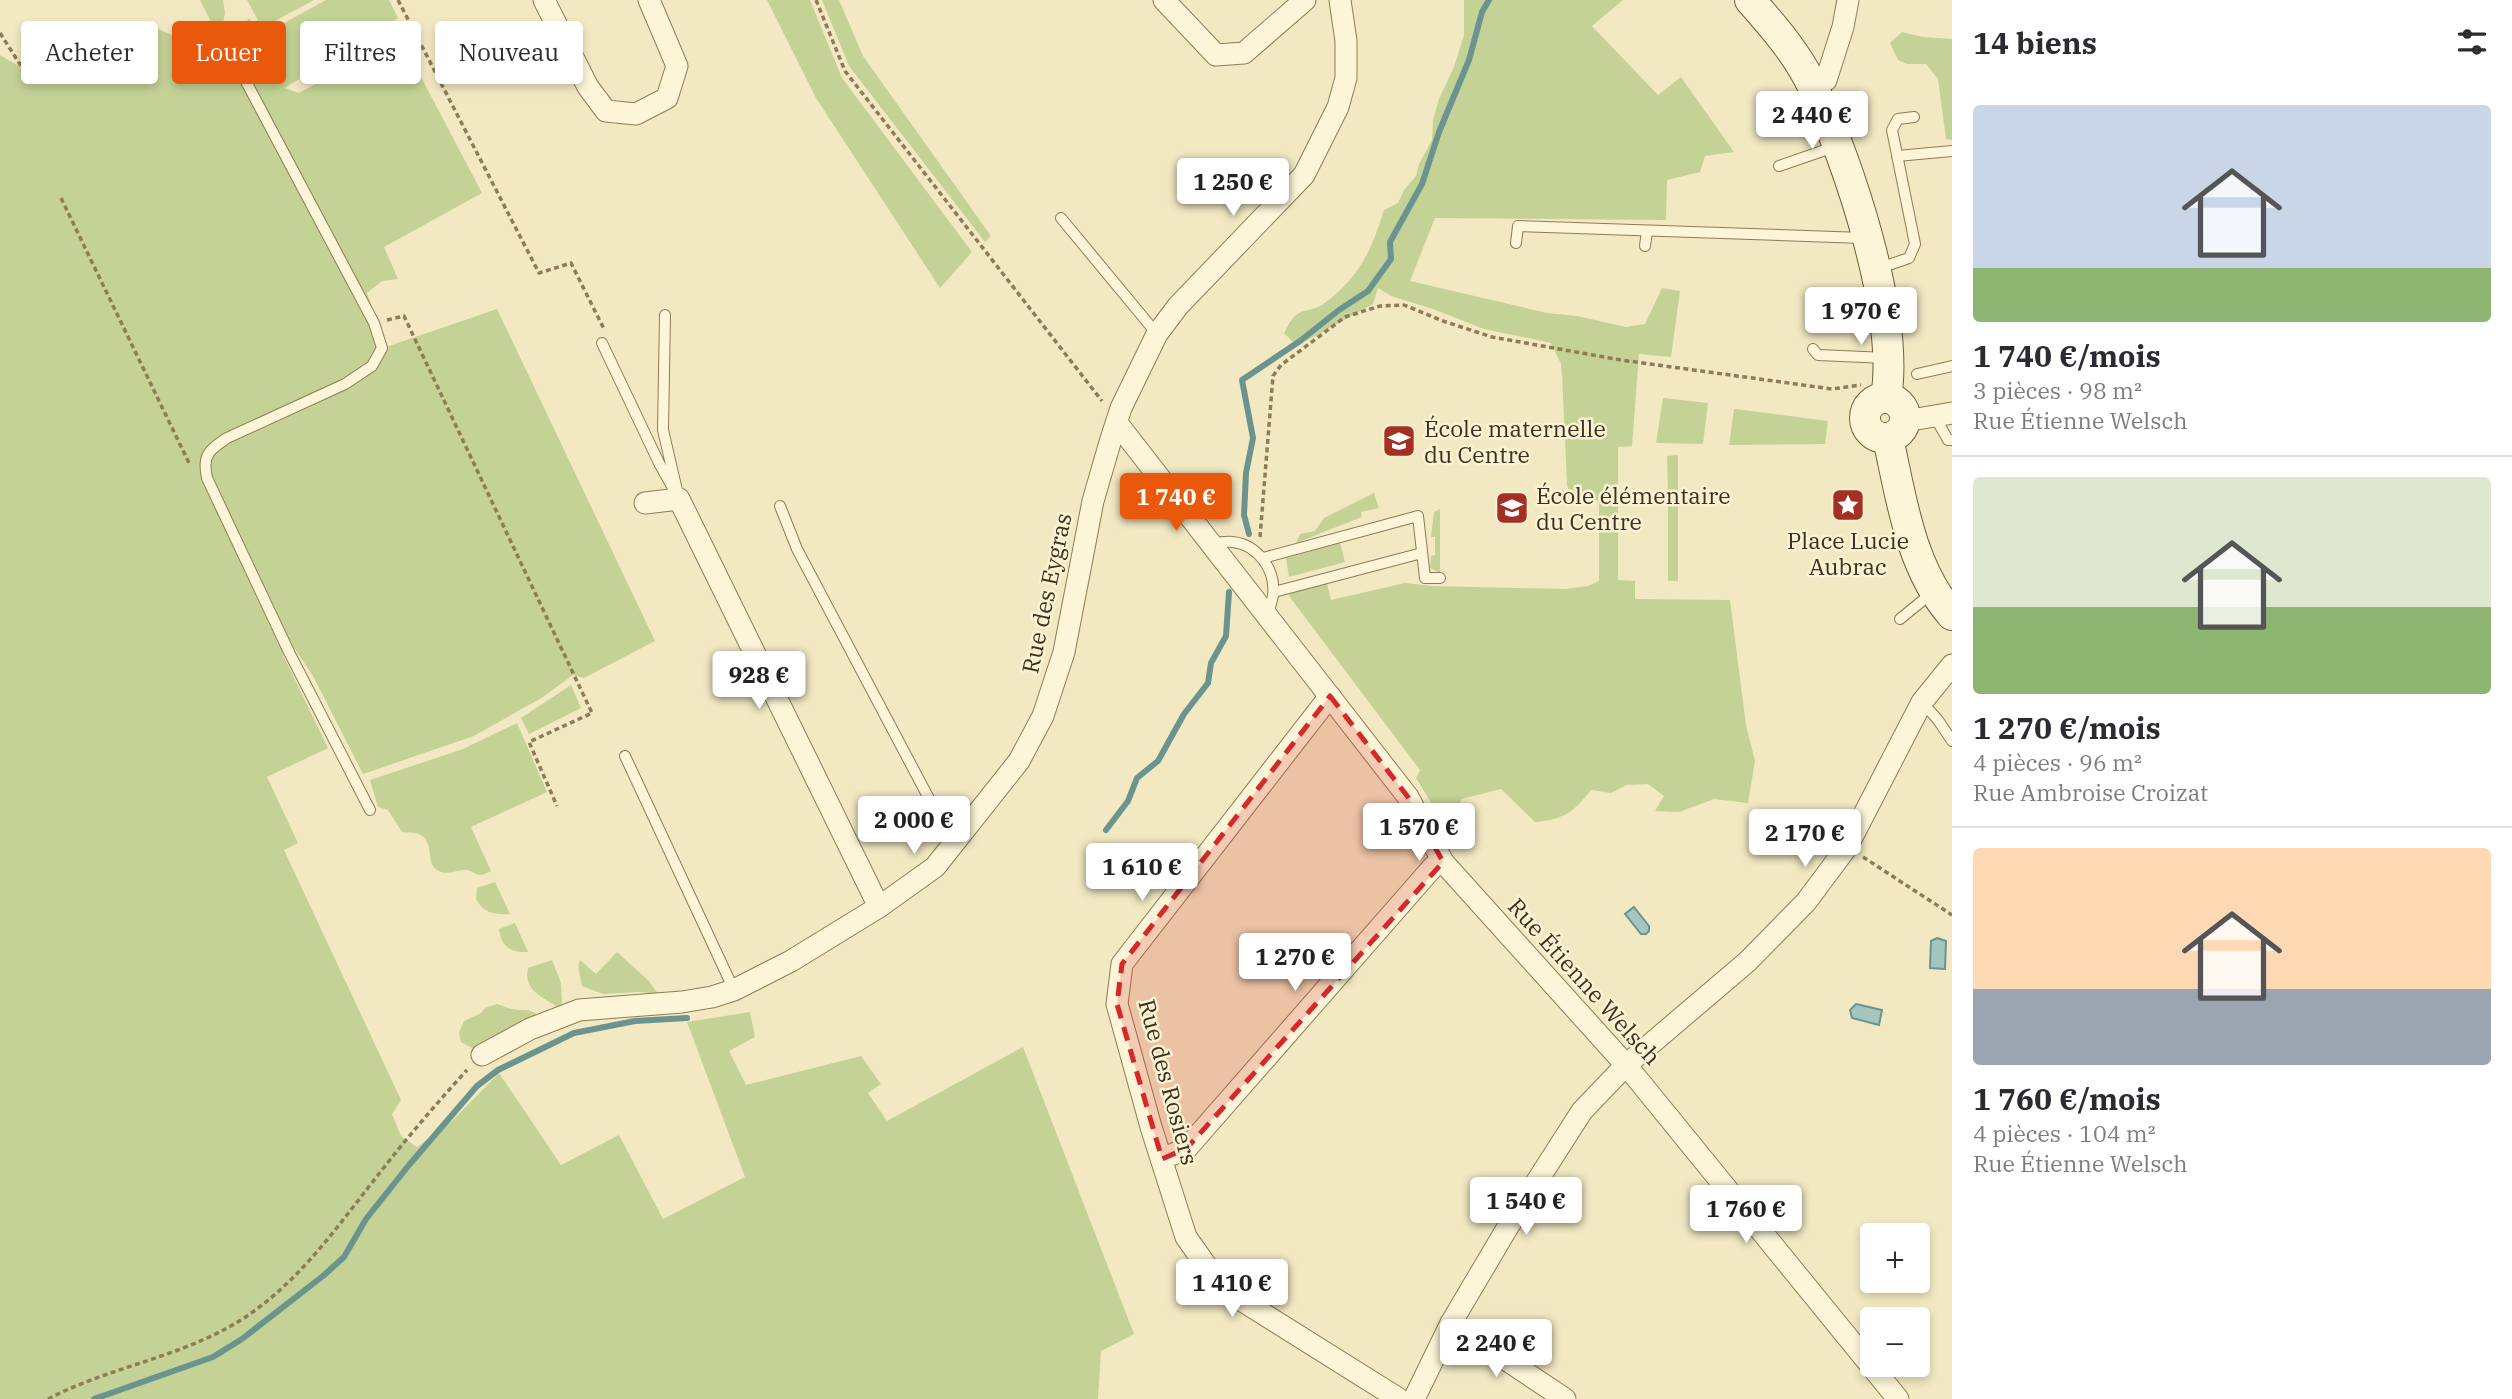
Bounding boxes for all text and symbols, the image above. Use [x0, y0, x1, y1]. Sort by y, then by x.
chip: Acheter [21, 21, 158, 84]
chip: Louer [172, 21, 286, 84]
chip: Filtres [300, 21, 421, 84]
chip: Nouveau [435, 21, 583, 84]
text: 14 biens [1973, 23, 2097, 62]
icon: filters [2453, 23, 2491, 61]
pin: 2 440 € [1747, 92, 1877, 151]
text: 2 440 € [1772, 99, 1852, 129]
icon: home [2169, 150, 2295, 276]
pin: 1 250 € [1168, 158, 1298, 218]
text: 1 250 € [1193, 166, 1273, 196]
pin: 1 970 € [1796, 288, 1926, 347]
text: 1 970 € [1821, 295, 1901, 325]
text: 1 740 €/mois [1973, 336, 2161, 375]
text: 3 pièces · 98 m² [1973, 375, 2142, 405]
text: Rue Étienne Welsch [1973, 405, 2188, 435]
place label: École maternelle du Centre [1424, 413, 1606, 469]
school or university icon: École maternelle du Centre [1380, 422, 1418, 460]
pin: 1 740 € [1111, 474, 1241, 533]
place label: École élémentaire du Centre [1536, 480, 1731, 536]
text: 1 740 € [1136, 481, 1216, 511]
place icon: Place Lucie Aubrac [1829, 486, 1867, 524]
school or university icon: École élémentaire du Centre [1493, 489, 1531, 527]
street label: Rue des Eygras [1014, 510, 1078, 676]
icon: home [2169, 522, 2295, 648]
place label: Place Lucie Aubrac [1787, 525, 1909, 581]
pin: 928 € [710, 652, 808, 711]
text: 928 € [728, 659, 790, 689]
text: 1 270 €/mois [1973, 708, 2161, 747]
text: 4 pièces · 96 m² [1973, 747, 2142, 777]
text: Rue Ambroise Croizat [1973, 777, 2208, 807]
pin: 2 000 € [849, 796, 979, 856]
text: 2 000 € [874, 804, 954, 834]
pin: 1 570 € [1354, 804, 1484, 863]
pin: 2 170 € [1740, 810, 1870, 869]
text: 1 570 € [1379, 811, 1459, 841]
text: 2 170 € [1765, 817, 1845, 847]
pin: 1 610 € [1077, 844, 1207, 903]
text: 1 610 € [1102, 851, 1182, 881]
street label: Rue Étienne Welsch [1502, 891, 1668, 1071]
icon: home [2169, 893, 2295, 1019]
pin: 1 270 € [1230, 934, 1360, 993]
text: 1 270 € [1255, 941, 1335, 971]
street label: Rue des Rosiers [1132, 996, 1206, 1168]
text: 1 760 €/mois [1973, 1079, 2161, 1118]
text: 4 pièces · 104 m² [1973, 1118, 2156, 1148]
text: Rue Étienne Welsch [1973, 1148, 2188, 1178]
pin: 1 540 € [1461, 1178, 1591, 1237]
text: 1 540 € [1486, 1185, 1566, 1215]
pin: 1 760 € [1681, 1186, 1811, 1245]
text: 1 760 € [1706, 1193, 1786, 1223]
map controls [1860, 1223, 1930, 1377]
button: + [1860, 1223, 1930, 1293]
pin: 1 410 € [1167, 1260, 1297, 1319]
text: 1 410 € [1192, 1267, 1272, 1297]
button: − [1860, 1307, 1930, 1377]
pin: 2 240 € [1431, 1320, 1561, 1379]
text: 2 240 € [1456, 1327, 1536, 1357]

